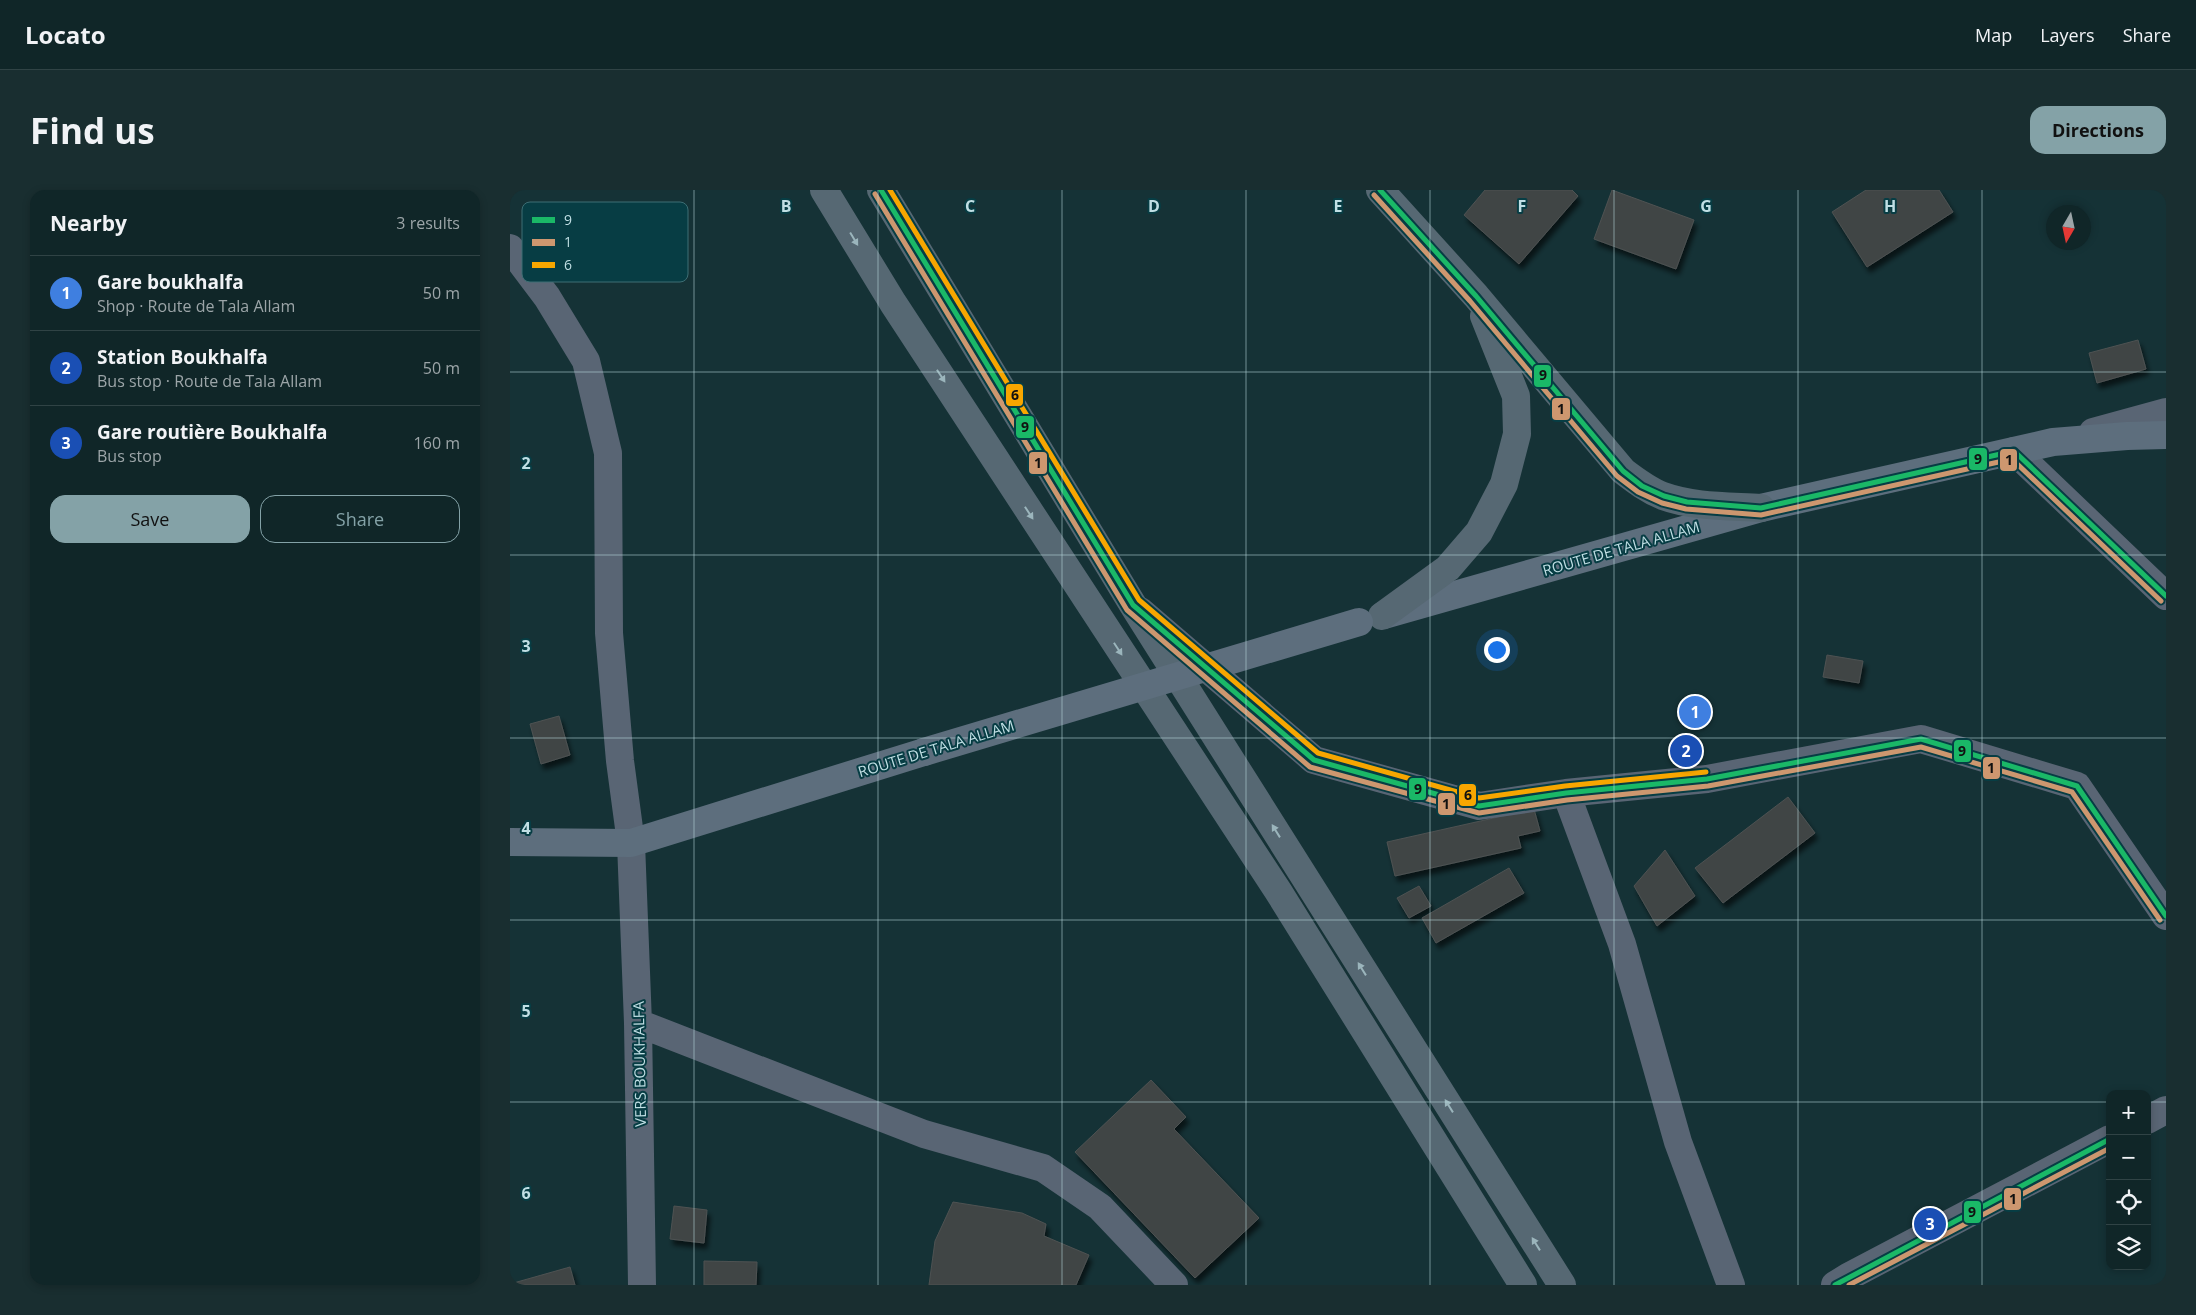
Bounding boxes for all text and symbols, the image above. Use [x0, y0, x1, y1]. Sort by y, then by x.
text: Locato [25, 18, 106, 51]
text: Map [1975, 23, 2012, 47]
text: Layers [2040, 23, 2095, 47]
text: Share [2123, 23, 2171, 47]
button: Directions [2030, 106, 2166, 154]
text: Find us [30, 107, 155, 154]
text: B [781, 195, 791, 217]
text: C [965, 195, 975, 217]
text: D [1148, 195, 1160, 217]
text: E [1334, 195, 1343, 217]
text: F [1518, 195, 1526, 217]
text: G [1700, 195, 1712, 217]
text: H [1884, 195, 1896, 217]
legend [522, 202, 688, 282]
north arrow [2046, 205, 2091, 250]
text: Nearby [50, 209, 127, 237]
text: 9 [564, 210, 572, 229]
text: 3 results [396, 212, 460, 234]
text: 1 [564, 232, 572, 251]
one-way arrow [850, 232, 859, 245]
text: 6 [564, 255, 572, 274]
text: Gare boukhalfa [97, 269, 244, 295]
text: 1 [61, 282, 71, 304]
text: 50 m [423, 282, 460, 304]
text: Shop · Route de Tala Allam [97, 295, 295, 317]
text: Station Boukhalfa [97, 344, 268, 370]
text: 2 [61, 357, 71, 379]
text: 50 m [423, 357, 460, 379]
line badge: 9 [1533, 364, 1552, 388]
text: 9 [1539, 365, 1547, 384]
text: Bus stop · Route de Tala Allam [97, 370, 322, 392]
one-way arrow [936, 370, 946, 383]
line badge: 6 [1005, 383, 1024, 407]
text: 6 [1011, 385, 1019, 404]
line badge: 1 [1551, 397, 1571, 421]
text: 1 [1557, 399, 1565, 418]
line badge: 9 [1015, 415, 1035, 439]
text: 9 [1021, 417, 1029, 436]
text: Gare routière Boukhalfa [97, 419, 327, 445]
text: 3 [61, 432, 71, 454]
text: 160 m [414, 432, 460, 454]
text: Bus stop [97, 445, 162, 467]
line badge: 9 [1968, 447, 1988, 471]
line badge: 1 [1999, 448, 2018, 472]
text: 9 [1974, 449, 1982, 468]
text: 1 [2005, 450, 2013, 469]
line badge: 1 [1028, 451, 1048, 475]
text: 2 [521, 452, 531, 474]
text: 1 [1034, 453, 1042, 472]
button: Save [50, 495, 250, 543]
button: Share [260, 495, 460, 543]
one-way arrow [1024, 506, 1034, 519]
street label: ROUTE DE TALA ALLAM [1540, 516, 1702, 580]
text: 3 [521, 635, 531, 657]
your location [1484, 637, 1510, 663]
one-way arrow [1113, 642, 1123, 655]
pin: 1 [1679, 693, 1711, 731]
street label: ROUTE DE TALA ALLAM [855, 715, 1017, 781]
pin: 2 [1670, 732, 1702, 770]
line badge: 9 [1953, 739, 1972, 763]
text: 9 [1958, 741, 1966, 760]
line badge: 1 [1982, 756, 2001, 780]
text: 1 [1987, 758, 1995, 777]
line badge: 9 [1408, 777, 1427, 801]
text: 9 [1414, 779, 1422, 798]
line badge: 6 [1458, 783, 1477, 807]
text: 6 [1464, 785, 1472, 804]
line badge: 1 [1437, 792, 1456, 816]
text: 1 [1442, 794, 1450, 813]
text: 4 [521, 817, 531, 839]
one-way arrow [1271, 825, 1280, 838]
one-way arrow [1358, 962, 1367, 976]
text: 5 [521, 1000, 531, 1022]
street label: VERS BOUKHALFA [628, 1000, 650, 1127]
map controls [2106, 1090, 2151, 1270]
button: + [2106, 1090, 2151, 1135]
one-way arrow [1444, 1100, 1454, 1113]
button: − [2106, 1135, 2151, 1180]
button: locate [2106, 1180, 2151, 1225]
text: 6 [521, 1182, 531, 1204]
line badge: 1 [2003, 1187, 2022, 1211]
text: 1 [2009, 1189, 2017, 1208]
line badge: 9 [1963, 1200, 1982, 1224]
text: 9 [1968, 1202, 1976, 1221]
pin: 3 [1914, 1205, 1946, 1243]
button: layers [2106, 1225, 2151, 1270]
one-way arrow [1531, 1237, 1541, 1250]

